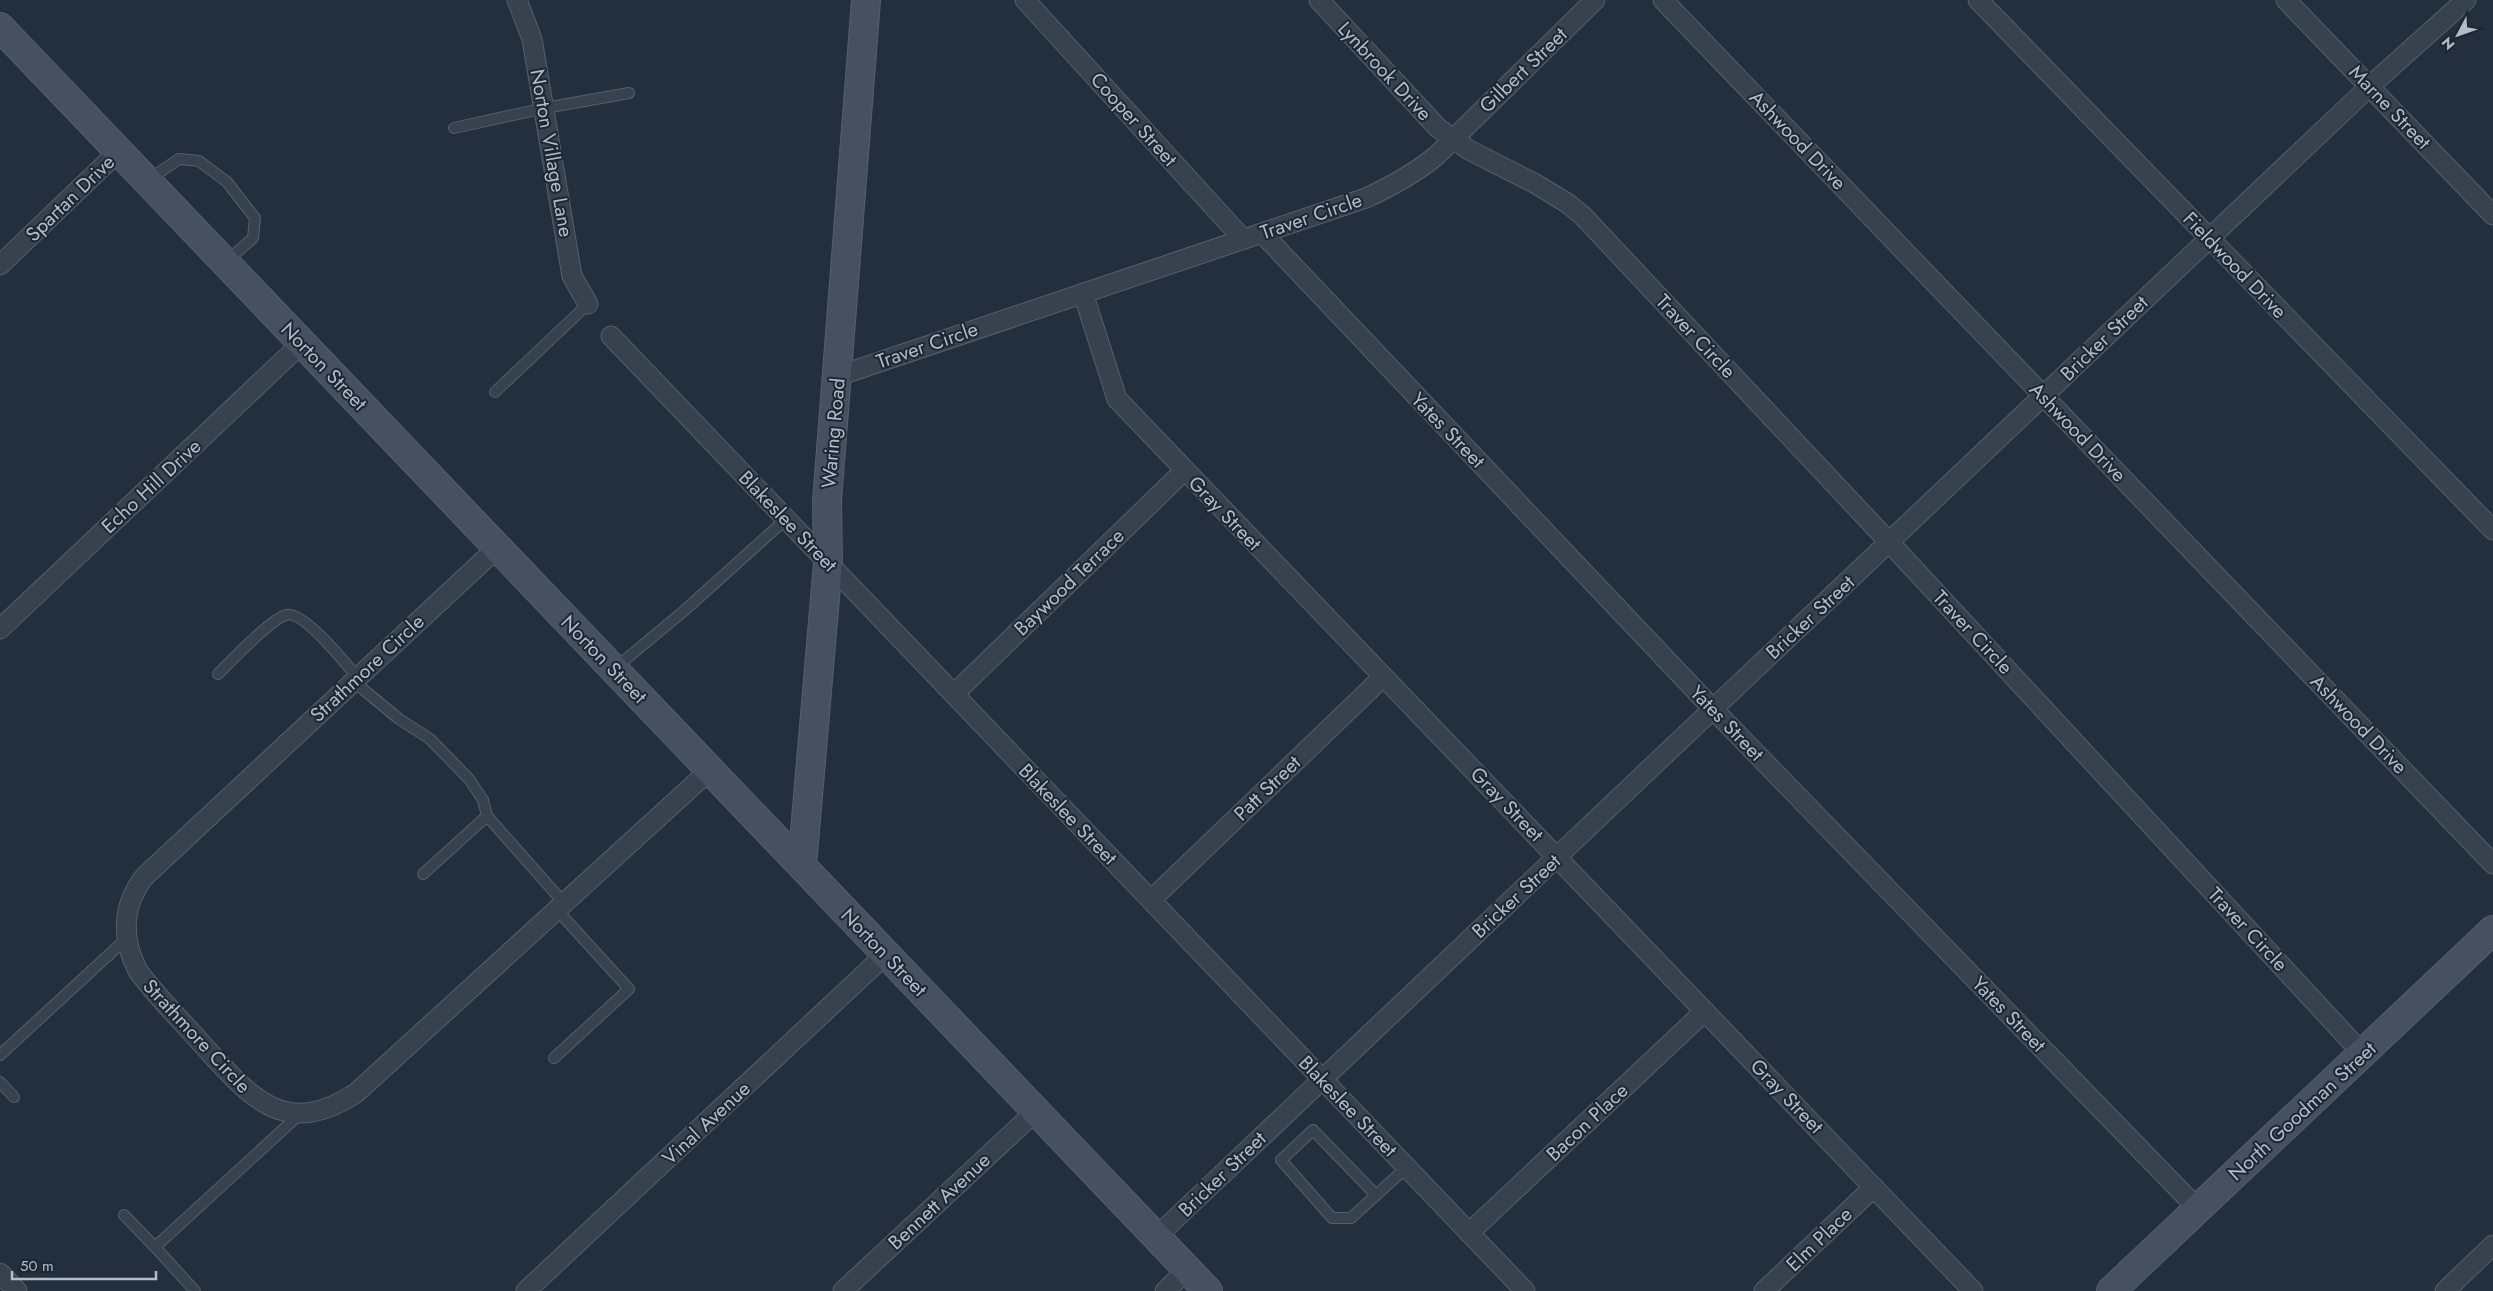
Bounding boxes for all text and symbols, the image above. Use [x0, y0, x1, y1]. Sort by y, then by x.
north arrow [2433, 10, 2483, 60]
street label: Lynbrook Drive [1331, 15, 1438, 127]
street label: Gilbert Street [1473, 21, 1574, 120]
text: N [2437, 33, 2459, 54]
street label: Marne Street [2342, 59, 2437, 156]
street label: Cooper Street [1083, 66, 1184, 173]
street label: Norton Village Lane [522, 67, 581, 239]
street label: Ashwood Drive [1743, 84, 1853, 197]
street label: Spartan Drive [19, 148, 122, 248]
street label: Traver Circle [1256, 186, 1366, 247]
street label: Fieldwood Drive [2176, 205, 2293, 325]
street label: Traver Circle [1649, 288, 1742, 385]
street label: Bricker Street [2054, 289, 2155, 388]
street label: Traver Circle [872, 315, 982, 376]
street label: Norton Street [274, 316, 374, 417]
street label: Ashwood Drive [2023, 376, 2133, 489]
street label: Waring Road [814, 377, 853, 489]
street label: Yates Street [1404, 386, 1491, 475]
street label: Echo Hill Drive [95, 432, 208, 540]
street label: Blakeslee Street [732, 464, 844, 579]
street label: Gray Street [1181, 469, 1268, 558]
street label: Baywood Terrace [1008, 522, 1131, 643]
street label: Bricker Street [1759, 568, 1861, 666]
street label: Traver Circle [1926, 584, 2019, 681]
street label: Strathmore Circle [304, 608, 431, 729]
street label: Norton Street [554, 609, 654, 710]
street label: Ashwood Drive [2304, 668, 2414, 781]
street label: Yates Street [1683, 679, 1770, 768]
street label: Patt Street [1227, 749, 1308, 828]
street label: Blakeslee Street [1012, 757, 1124, 872]
street label: Gray Street [1463, 760, 1550, 849]
street label: Bricker Street [1465, 847, 1567, 945]
street label: Traver Circle [2201, 881, 2294, 978]
street label: Norton Street [834, 902, 934, 1003]
street label: Yates Street [1965, 970, 2052, 1059]
street label: Strathmore Circle [136, 973, 257, 1100]
street label: North Goodman Street [2222, 1035, 2383, 1188]
street label: Blakeslee Street [1292, 1049, 1404, 1164]
street label: Gray Street [1743, 1052, 1830, 1141]
street label: Vinal Avenue [656, 1075, 757, 1172]
street label: Bacon Place [1540, 1077, 1635, 1168]
street label: Bricker Street [1172, 1125, 1273, 1224]
street label: Bennett Avenue [882, 1146, 997, 1257]
street label: Elm Place [1780, 1200, 1859, 1278]
scale bar [12, 1248, 156, 1280]
text: 50 m [20, 1255, 54, 1277]

